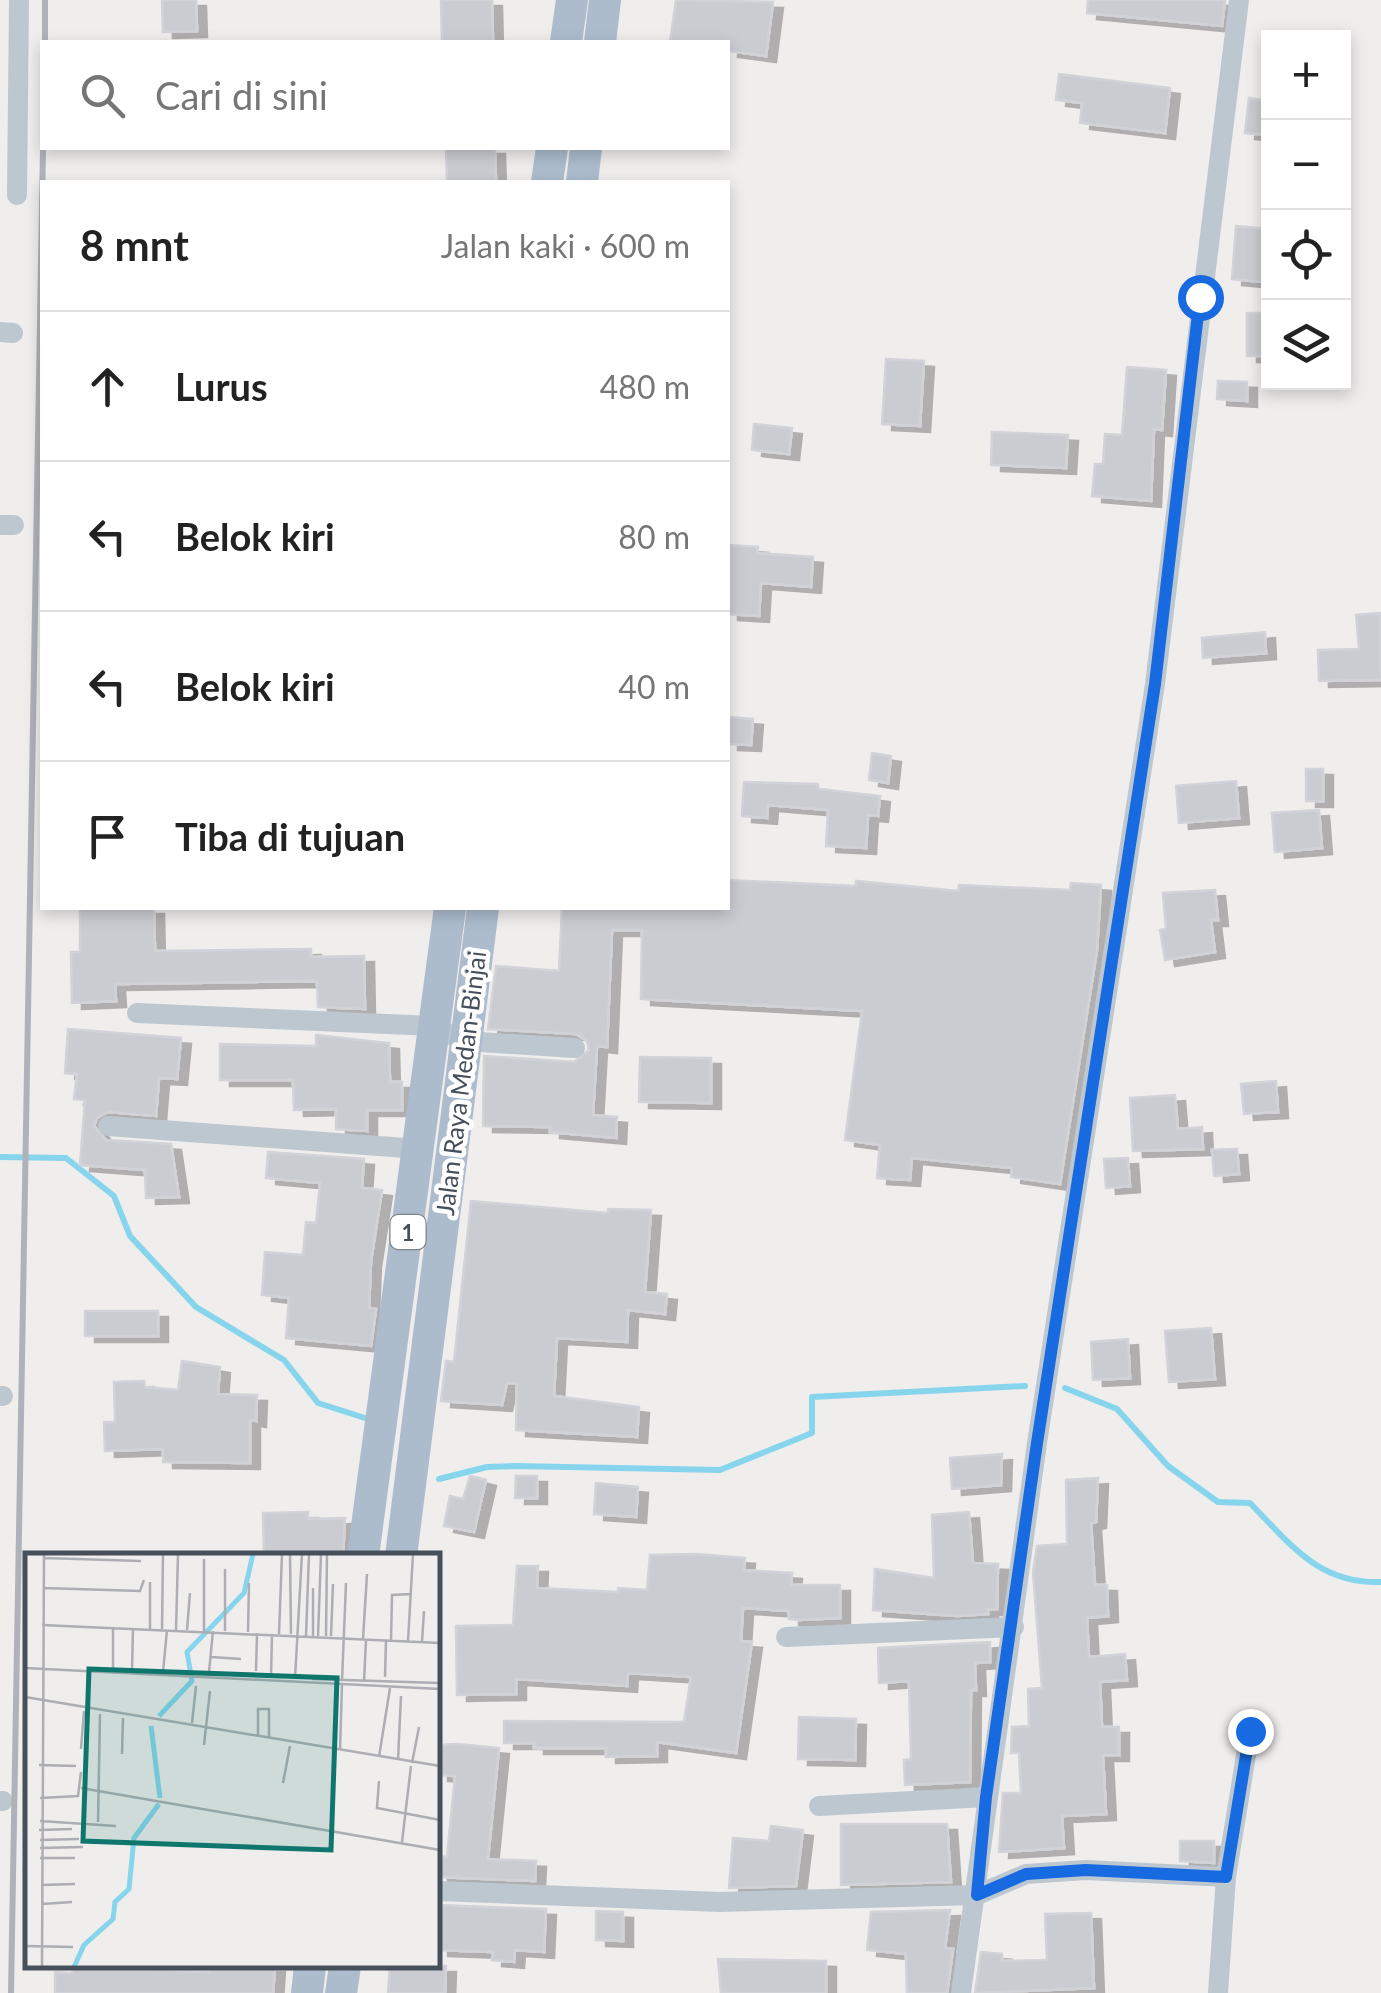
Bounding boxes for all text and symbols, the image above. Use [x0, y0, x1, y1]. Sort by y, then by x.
map controls [1261, 30, 1351, 390]
button: + [1261, 30, 1351, 120]
search box [40, 40, 730, 150]
icon: search [75, 68, 130, 123]
text: Cari di sini [155, 72, 328, 118]
button: − [1261, 120, 1351, 210]
button: locate [1261, 210, 1351, 300]
text: 8 mnt [80, 220, 189, 270]
text: Jalan kaki · 600 m [441, 226, 690, 265]
route start [1178, 275, 1224, 321]
button: layers [1261, 300, 1351, 390]
icon: ahead [80, 359, 135, 414]
text: Lurus [175, 363, 268, 409]
text: 480 m [600, 367, 690, 406]
icon: left [80, 509, 135, 564]
text: Belok kiri [175, 513, 335, 559]
text: 80 m [618, 517, 690, 556]
icon: left [80, 659, 135, 714]
text: Belok kiri [175, 663, 335, 709]
text: 40 m [618, 667, 690, 706]
icon: arrive [80, 809, 135, 864]
text: Tiba di tujuan [175, 813, 405, 859]
street label: Jalan Raya Medan-Binjai [429, 949, 491, 1217]
road number: 1 [390, 1215, 426, 1249]
inset map [25, 1553, 440, 1968]
route end [1228, 1709, 1274, 1755]

